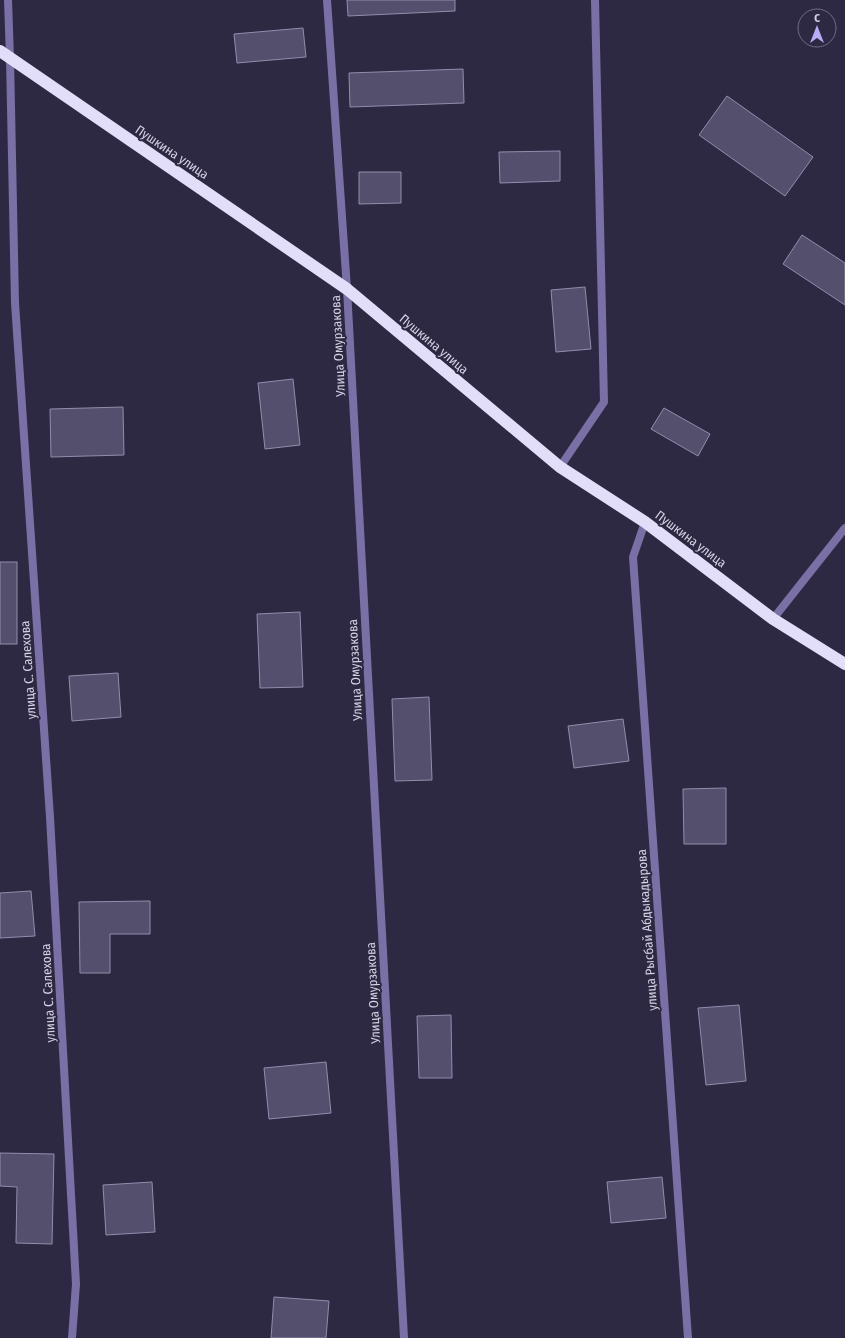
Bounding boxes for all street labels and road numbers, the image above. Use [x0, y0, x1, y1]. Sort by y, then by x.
street label: Пушкина улица [133, 122, 211, 182]
street label: Улица Омурзакова [328, 295, 348, 398]
street label: Пушкина улица [397, 311, 471, 377]
street label: Пушкина улица [653, 507, 729, 571]
street label: Улица Омурзакова [345, 619, 365, 722]
street label: улица С. Салехова [17, 620, 39, 720]
street label: улица Рысбай Абдыкадырова [634, 849, 660, 1011]
street label: Улица Омурзакова [363, 942, 383, 1045]
street label: улица С. Салехова [38, 943, 58, 1043]

